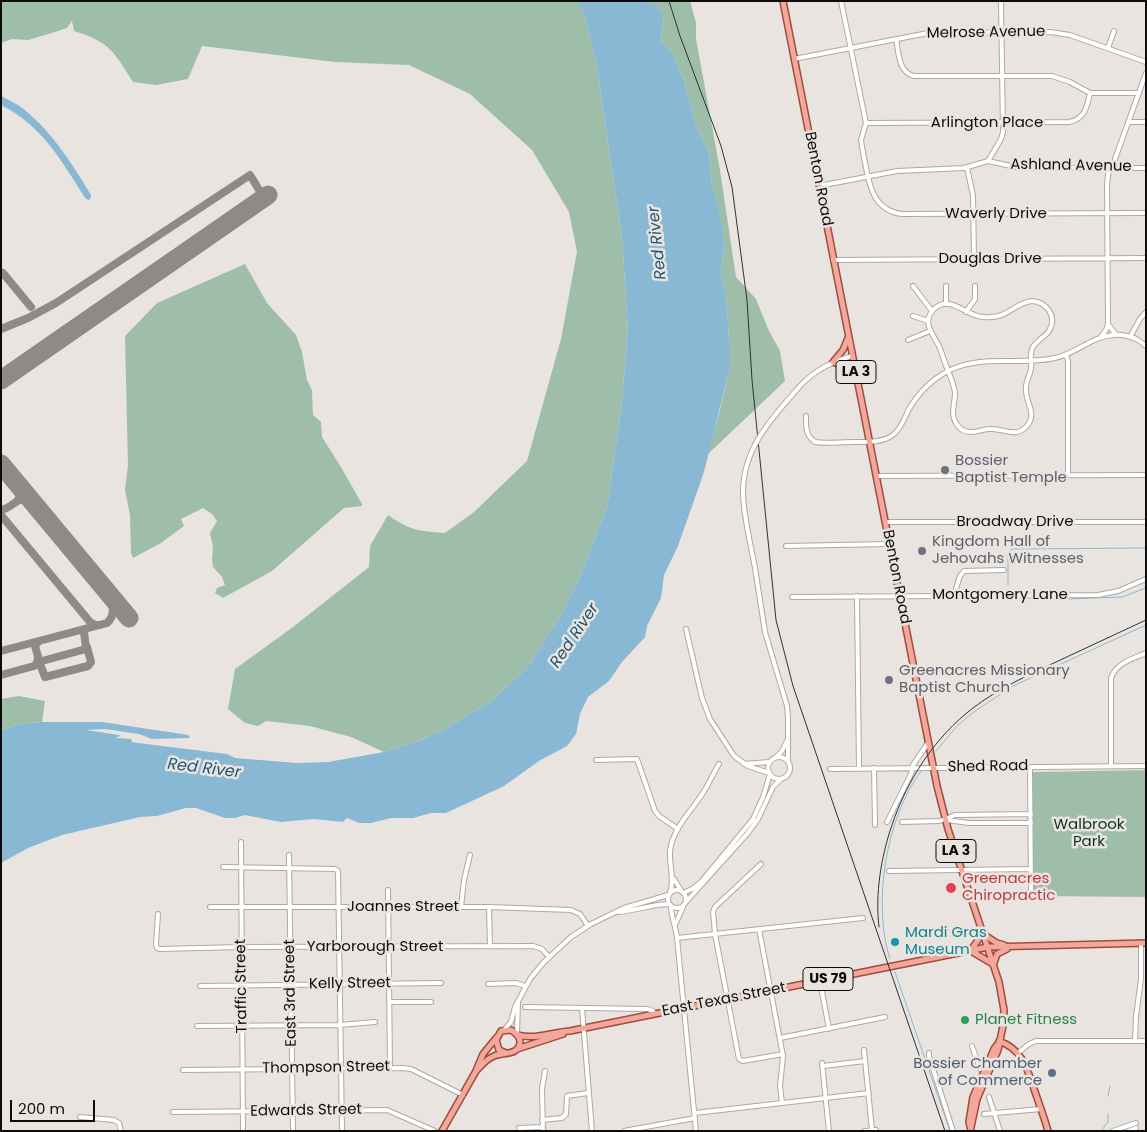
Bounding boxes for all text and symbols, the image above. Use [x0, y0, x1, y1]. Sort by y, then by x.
street label: Melrose Avenue [927, 23, 1045, 43]
street label: Arlington Place [931, 114, 1043, 132]
street label: Benton Road [800, 130, 836, 228]
street label: Ashland Avenue [1010, 156, 1132, 176]
water label: Red River [645, 205, 671, 281]
street label: Waverly Drive [945, 205, 1047, 223]
street label: Douglas Drive [938, 250, 1042, 268]
road number: LA 3 [836, 361, 876, 384]
place label: Bossier Baptist Temple [955, 452, 1067, 487]
marker: Bossier Baptist Temple [939, 464, 951, 476]
street label: Broadway Drive [956, 513, 1074, 531]
street label: Benton Road [878, 528, 914, 626]
place label: Kingdom Hall of Jehovahs Witnesses [932, 533, 1084, 568]
marker: Kingdom Hall of Jehovahs Witnesses [916, 545, 928, 557]
street label: Montgomery Lane [932, 586, 1068, 604]
water label: Red River [546, 600, 604, 672]
place label: Greenacres Missionary Baptist Church [899, 662, 1070, 697]
marker: Greenacres Missionary Baptist Church [883, 674, 895, 686]
water label: Red River [166, 755, 242, 783]
street label: Shed Road [947, 757, 1029, 777]
park label: Walbrook Park [1053, 816, 1125, 851]
road number: LA 3 [936, 839, 976, 862]
place label: Greenacres Chiropractic [962, 870, 1055, 905]
marker: Greenacres Chiropractic [944, 881, 958, 895]
street label: Joannes Street [347, 898, 459, 916]
place label: Mardi Gras Museum [905, 924, 987, 959]
marker: Mardi Gras Museum [889, 936, 901, 948]
street label: Yarborough Street [307, 938, 443, 956]
street label: Traffic Street [232, 939, 252, 1033]
street label: East 3rd Street [281, 939, 301, 1047]
road number: US 79 [803, 968, 853, 991]
street label: Kelly Street [309, 974, 391, 994]
street label: East Texas Street [661, 979, 787, 1021]
place label: Planet Fitness [975, 1011, 1077, 1029]
marker: Planet Fitness [959, 1014, 971, 1026]
place label: Bossier Chamber of Commerce [913, 1055, 1042, 1090]
street label: Thompson Street [262, 1058, 390, 1078]
marker: Bossier Chamber of Commerce [1046, 1067, 1058, 1079]
scale bar [12, 1090, 98, 1122]
text: 200 m [18, 1098, 65, 1119]
street label: Edwards Street [250, 1101, 362, 1121]

